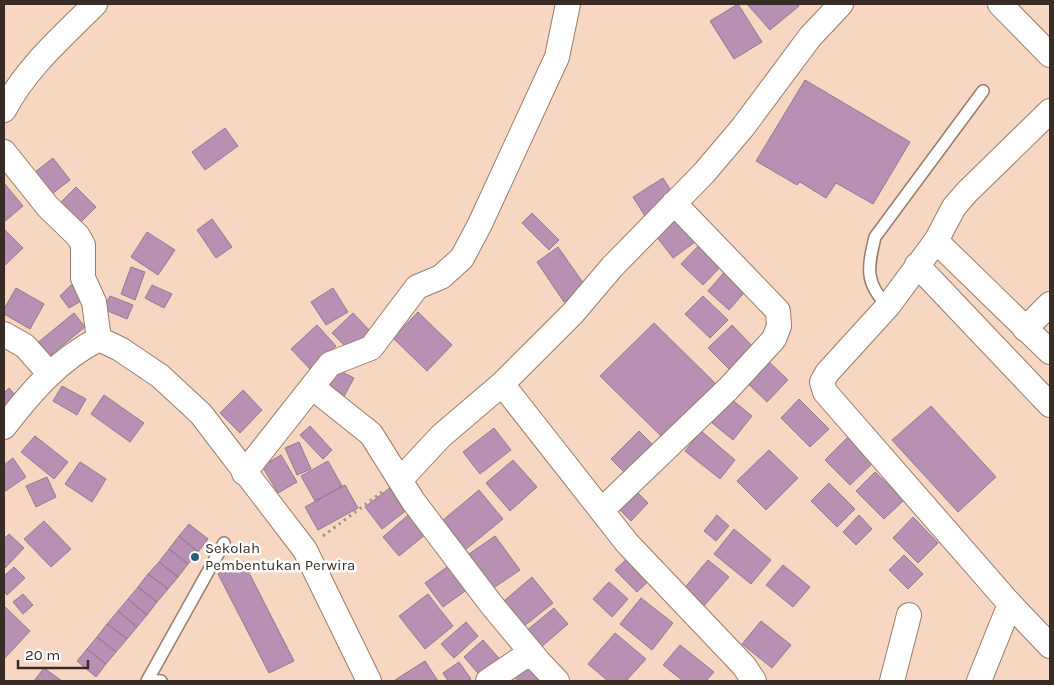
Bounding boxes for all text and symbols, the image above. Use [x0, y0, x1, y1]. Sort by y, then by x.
place label: Sekolah Pembentukan Perwira [205, 539, 355, 574]
marker: Sekolah Pembentukan Perwira [189, 551, 201, 563]
scale bar [18, 638, 88, 670]
text: 20 m [25, 646, 60, 664]

